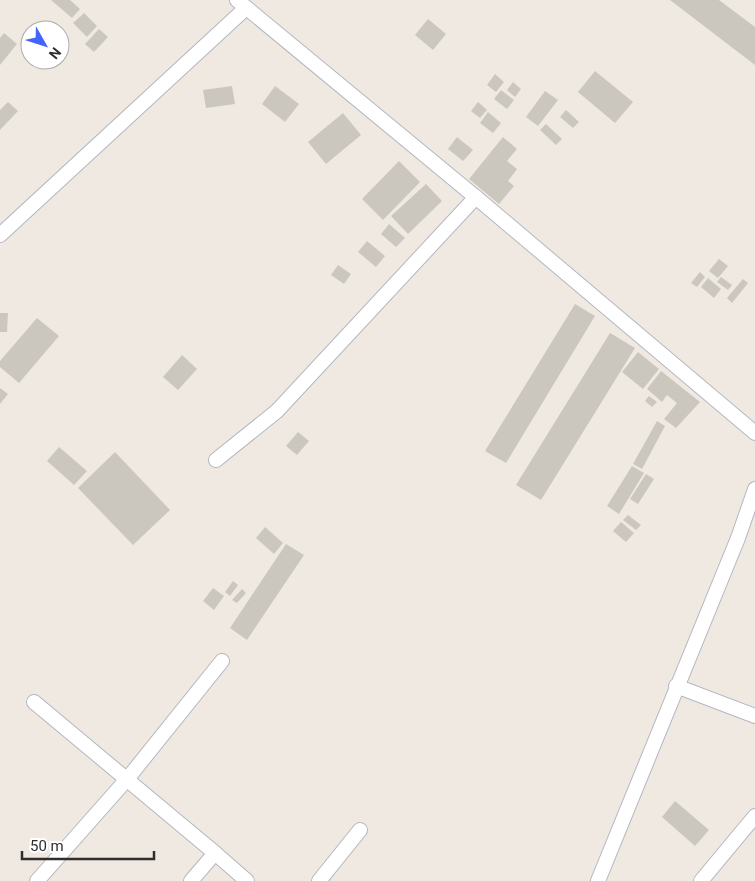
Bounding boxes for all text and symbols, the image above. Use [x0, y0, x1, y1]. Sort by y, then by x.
north arrow [20, 20, 70, 70]
text: N [46, 44, 64, 62]
scale bar [22, 828, 155, 860]
text: 50 m [30, 837, 64, 855]

